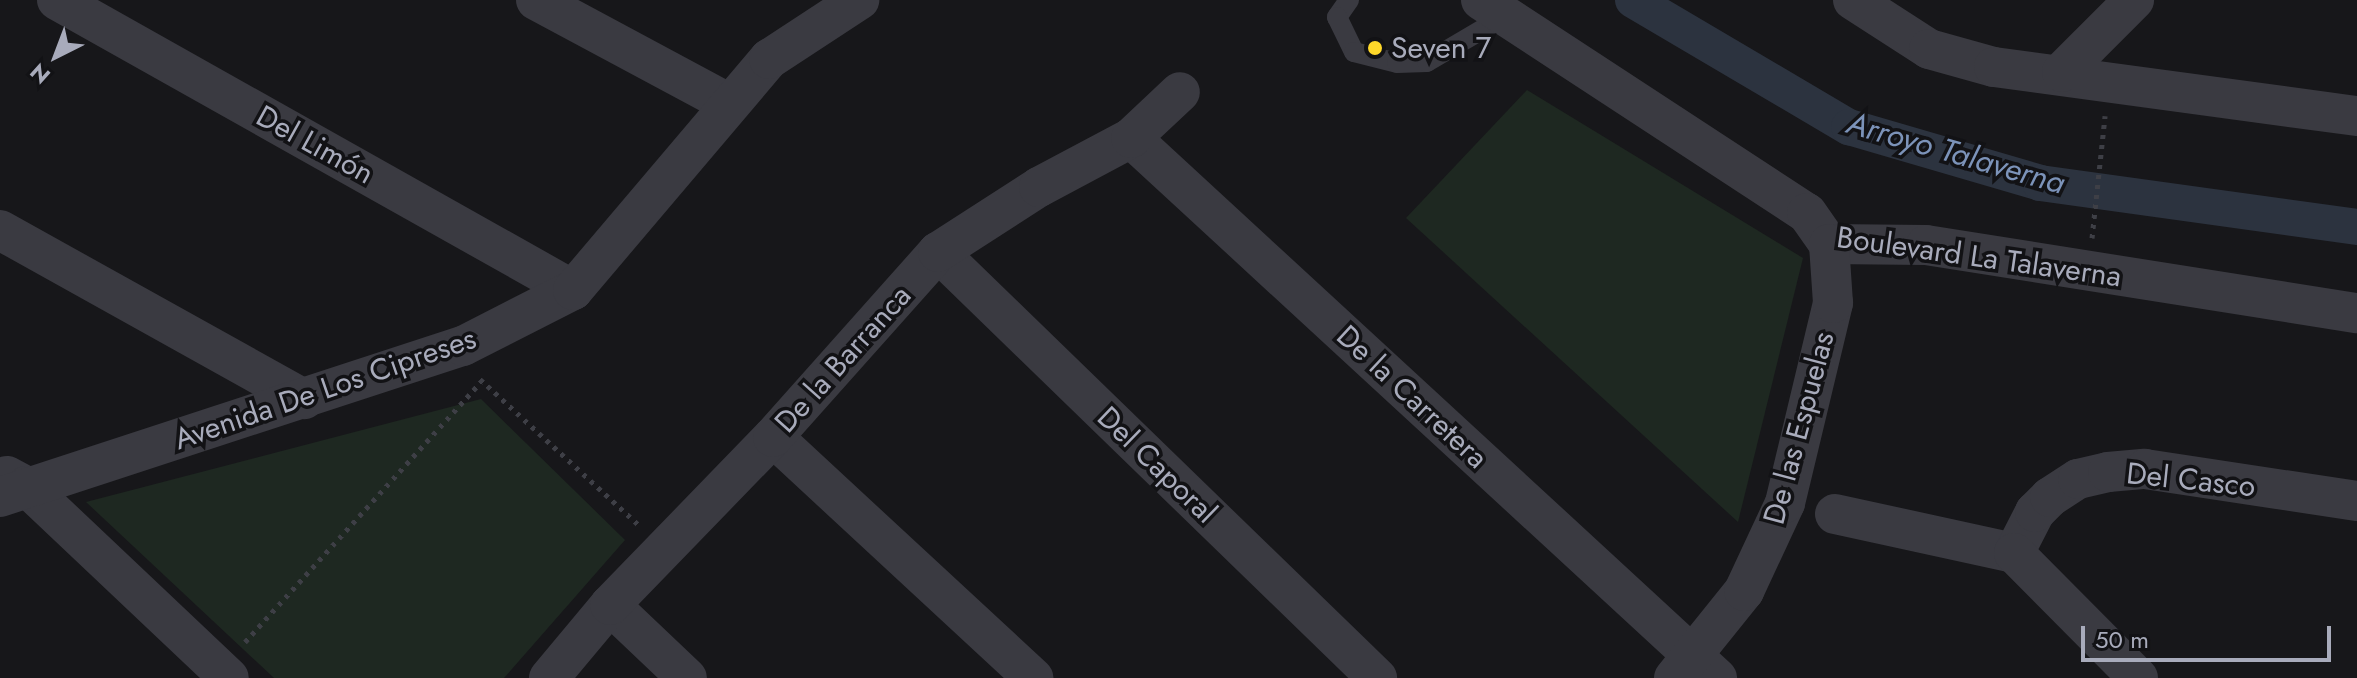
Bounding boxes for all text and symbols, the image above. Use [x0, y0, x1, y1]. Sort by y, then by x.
north arrow [16, 16, 96, 96]
place label: Seven 7 [1391, 30, 1491, 66]
marker: Seven 7 [1366, 39, 1384, 57]
text: N [23, 56, 57, 92]
street label: Del Limón [250, 98, 380, 192]
water label: Arroyo Talaverna [1843, 104, 2069, 202]
street label: Boulevard La Talaverna [1834, 219, 2124, 295]
street label: De la Barranca [767, 278, 919, 440]
street label: De la Carretera [1329, 318, 1495, 476]
street label: Avenida De Los Cipreses [169, 320, 481, 458]
street label: De las Espuelas [1756, 328, 1842, 528]
street label: Del Caporal [1090, 399, 1224, 531]
street label: Del Casco [2125, 455, 2257, 505]
scale bar [2085, 610, 2335, 660]
text: 50 m [2095, 622, 2149, 657]

